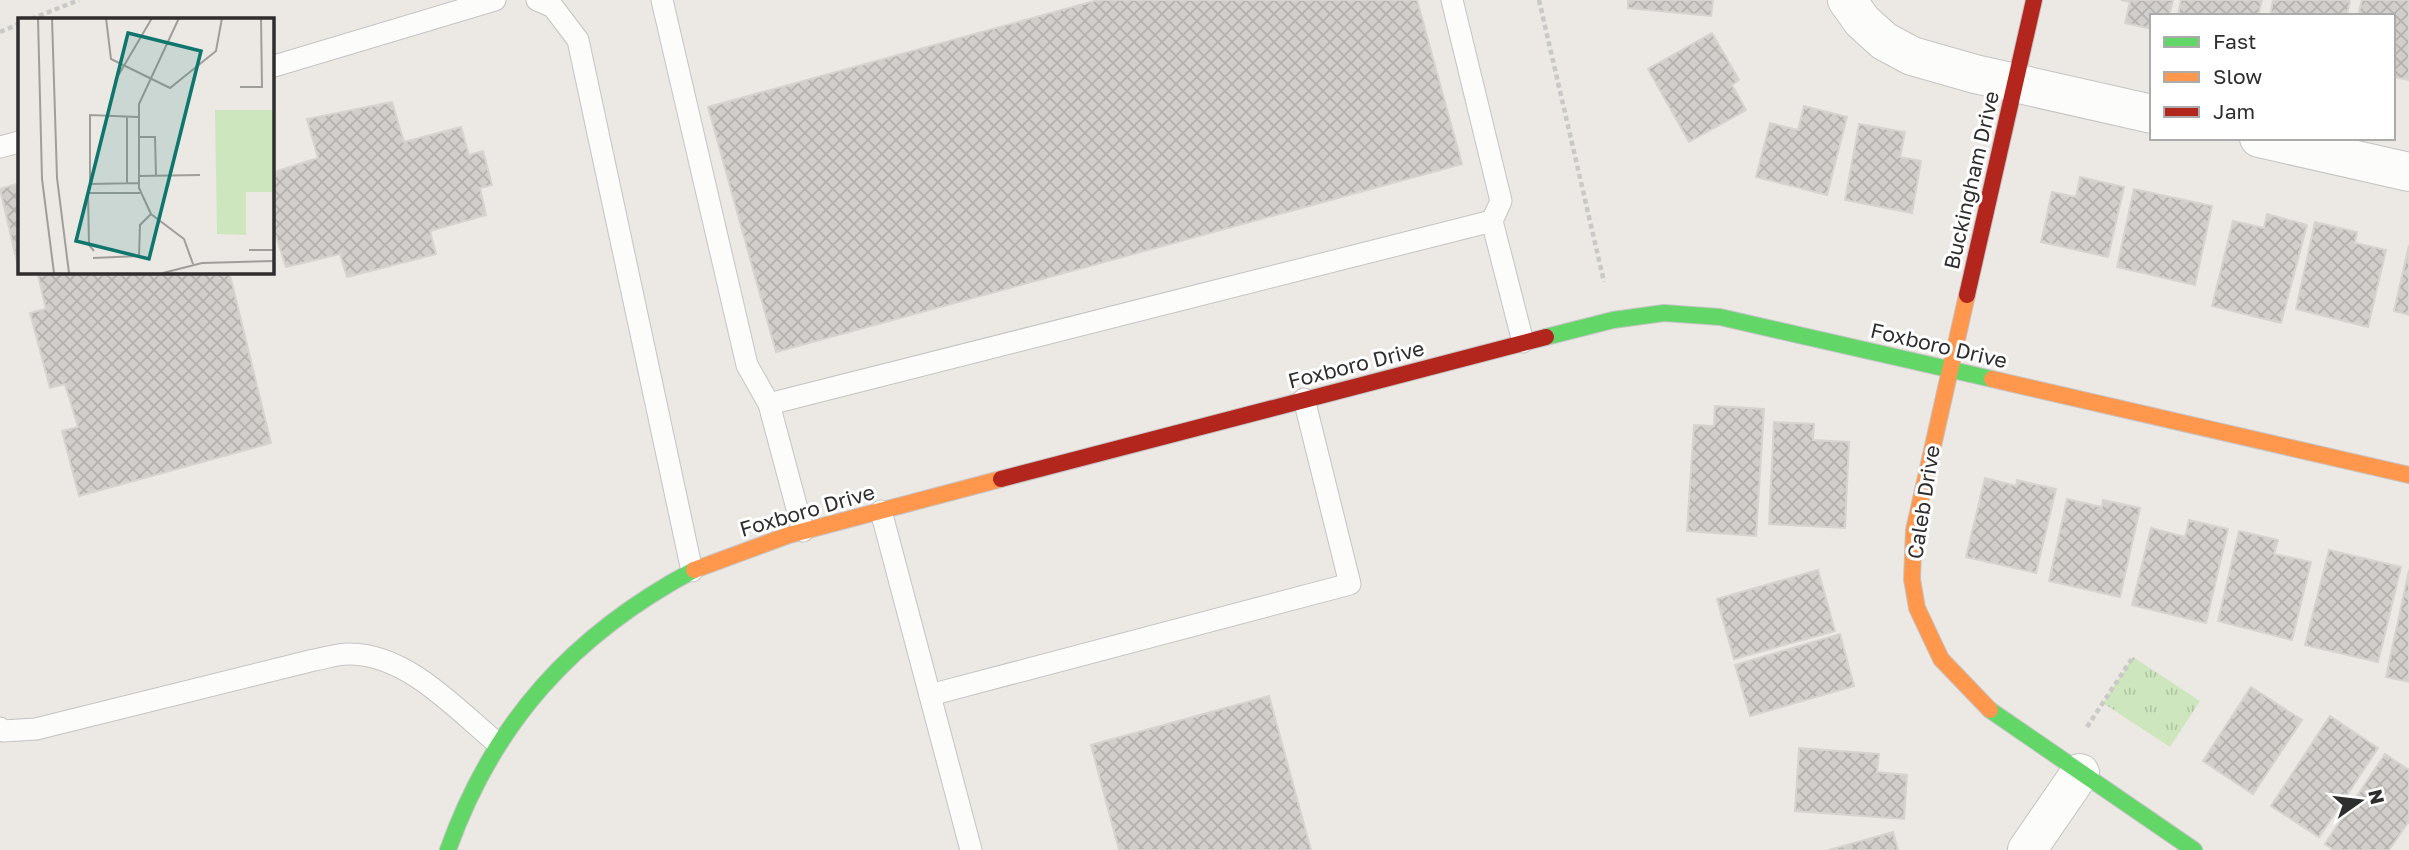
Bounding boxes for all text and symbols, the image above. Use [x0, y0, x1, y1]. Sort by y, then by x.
legend [2150, 14, 2395, 140]
inset map [18, 18, 273, 273]
text: Fast [2213, 28, 2256, 54]
text: Slow [2213, 63, 2262, 89]
street label: Buckingham Drive [1938, 88, 2004, 272]
text: Jam [2213, 98, 2255, 124]
street label: Foxboro Drive [1868, 317, 2010, 373]
street label: Foxboro Drive [1285, 335, 1427, 393]
street label: Caleb Drive [1901, 443, 1945, 561]
street label: Foxboro Drive [736, 478, 878, 542]
north arrow [2325, 766, 2395, 836]
text: N [2364, 787, 2390, 807]

